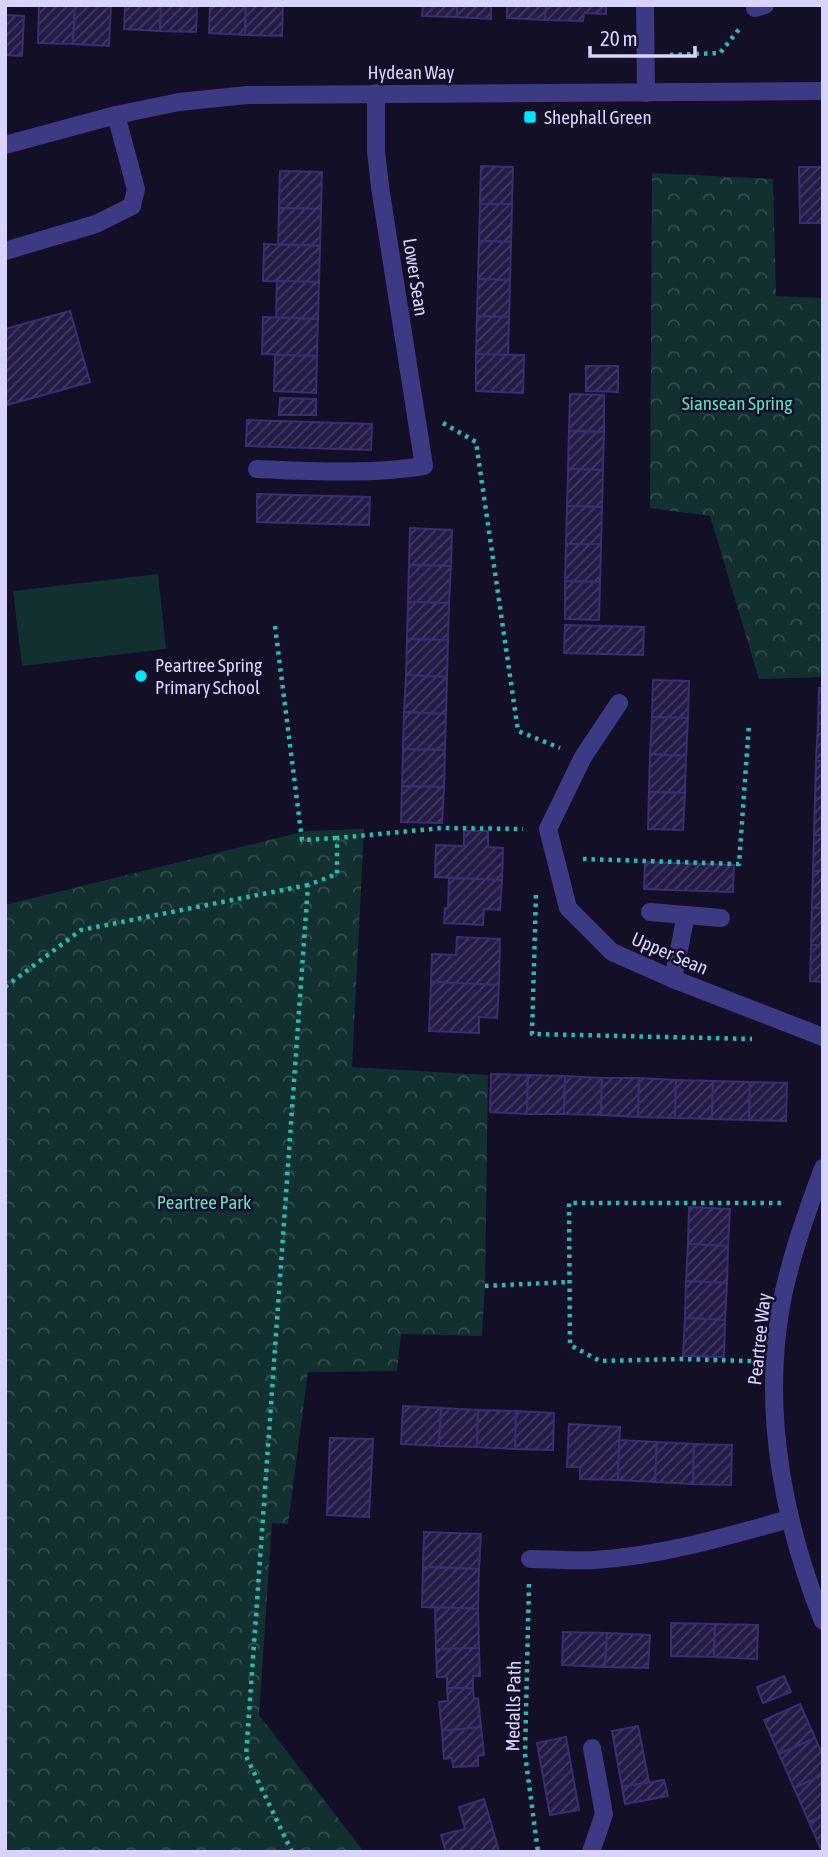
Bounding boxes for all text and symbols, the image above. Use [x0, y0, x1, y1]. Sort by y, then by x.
scale bar [590, 14, 695, 58]
text: 20 m [600, 26, 638, 50]
street label: Hydean Way [368, 61, 455, 83]
place label: Shephall Green [544, 106, 652, 128]
marker: Shephall Green [522, 109, 538, 125]
street label: Lower Sean [399, 236, 433, 318]
park label: Siansean Spring [682, 392, 793, 414]
place label: Peartree Spring Primary School [155, 654, 263, 698]
marker: Peartree Spring Primary School [133, 668, 149, 684]
street label: Upper Sean [629, 927, 711, 979]
park label: Peartree Park [157, 1191, 252, 1213]
street label: Peartree Way [743, 1292, 775, 1386]
street label: Medalls Path [501, 1660, 525, 1752]

